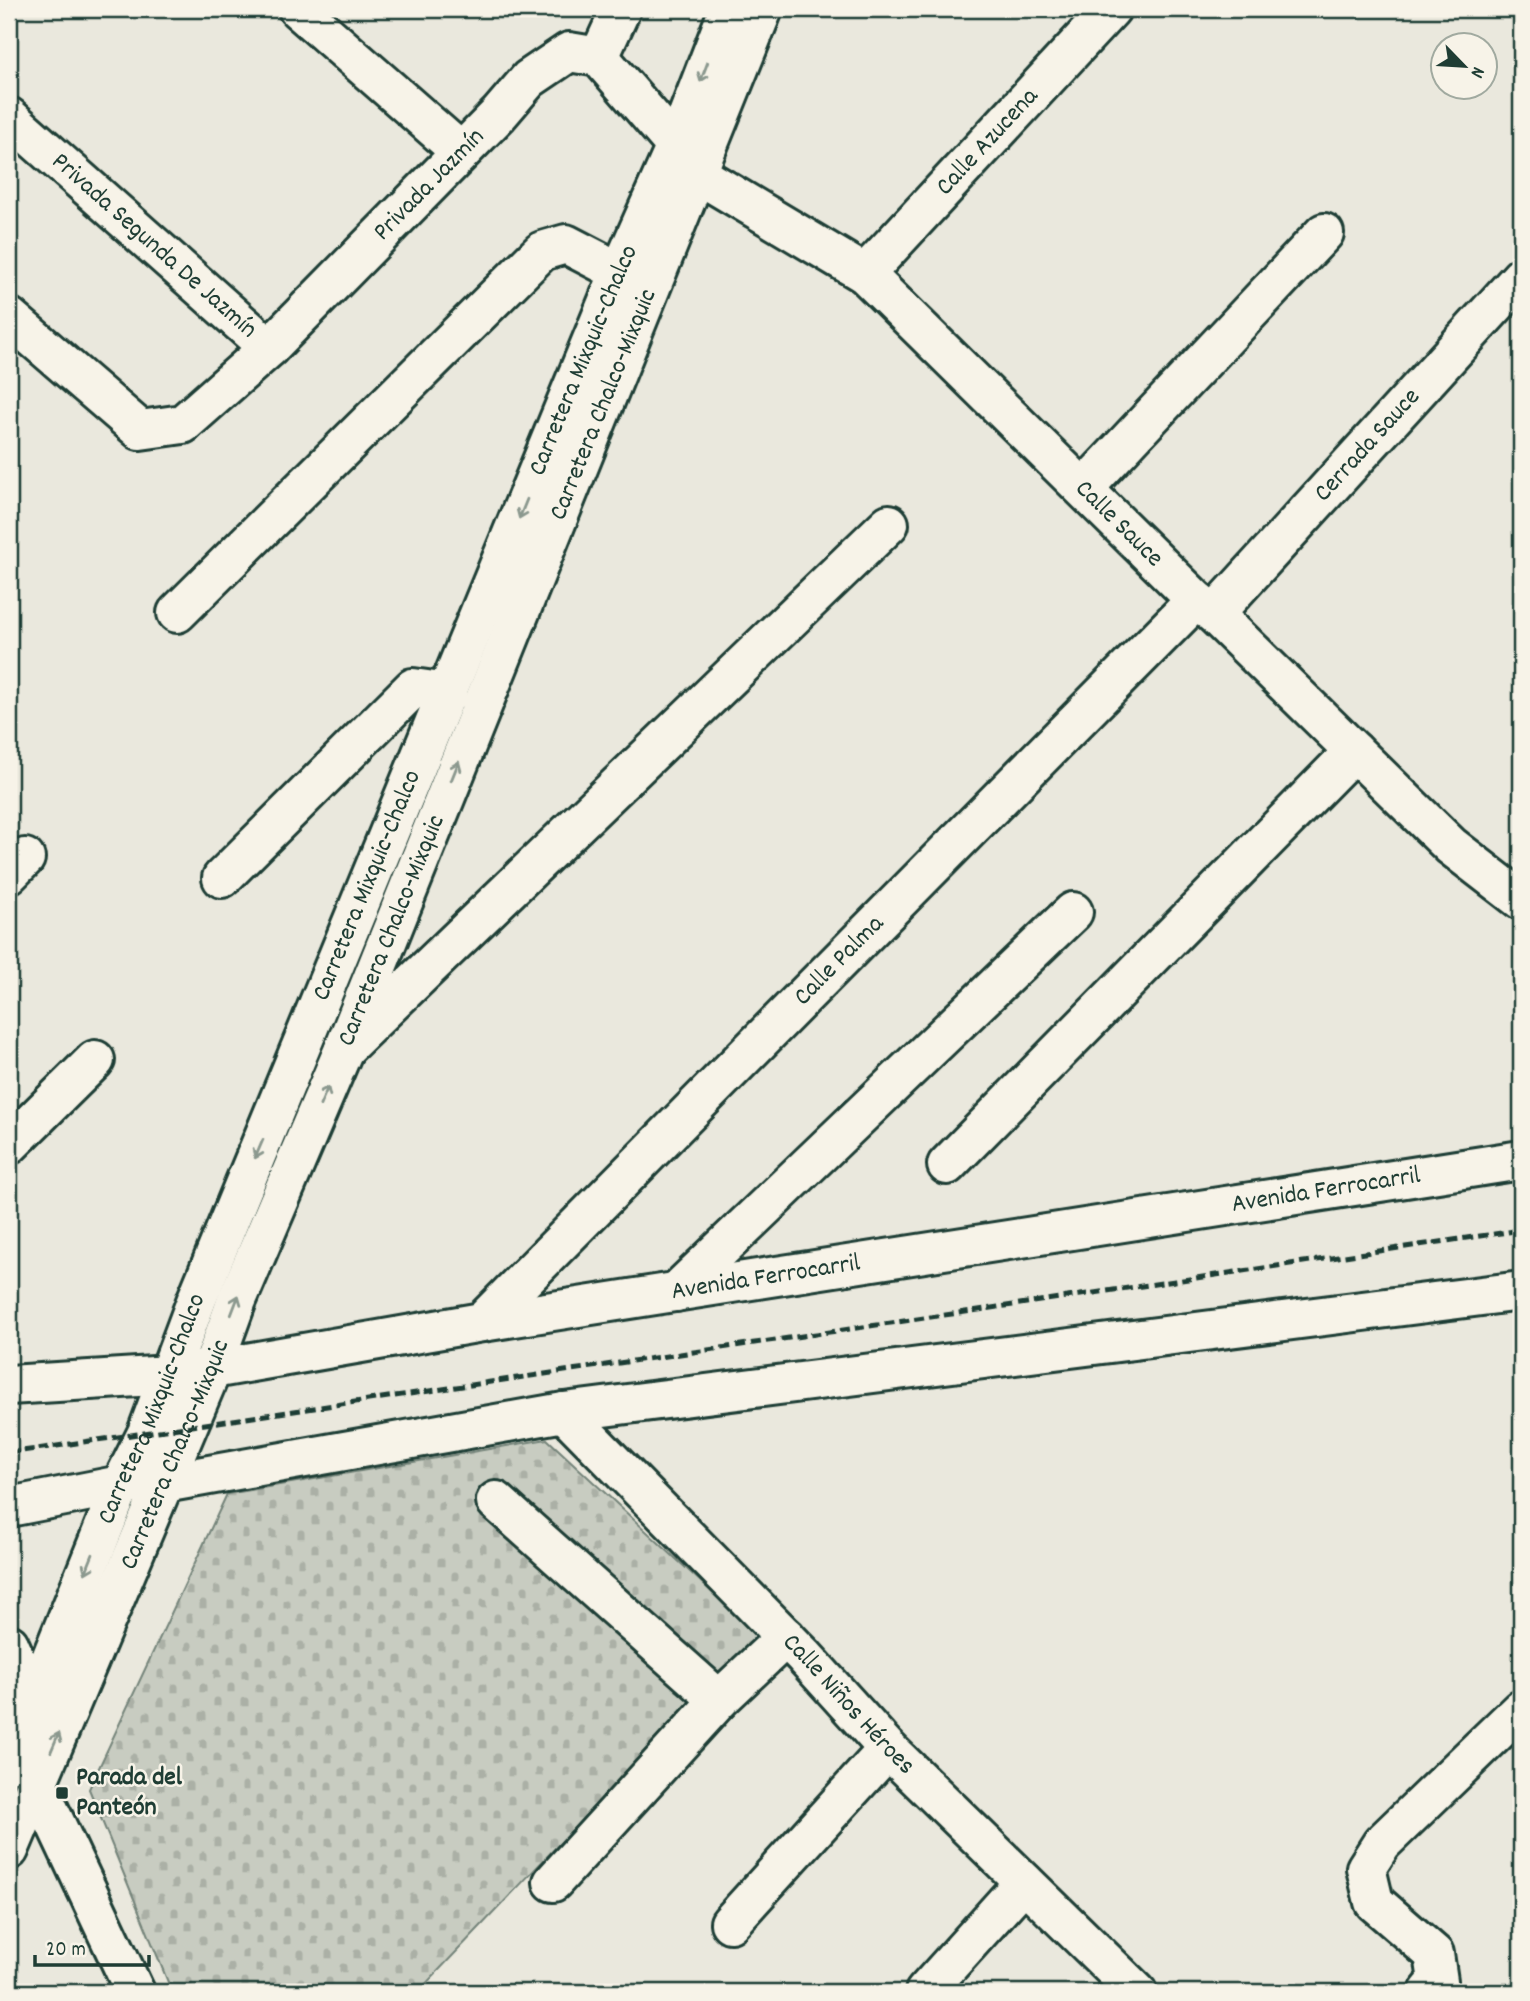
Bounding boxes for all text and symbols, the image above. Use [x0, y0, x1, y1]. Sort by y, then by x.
north arrow [1428, 32, 1498, 102]
one-way arrow [697, 61, 710, 83]
text: N [1462, 62, 1490, 82]
street label: Calle Azucena [928, 79, 1048, 205]
street label: Privada Jazmín [365, 120, 494, 250]
street label: Privada Segunda De Jazmín [43, 144, 265, 348]
street label: Carretera Mixquic-Chalco [520, 239, 648, 481]
street label: Carretera Chalco-Mixquic [540, 283, 667, 526]
street label: Cerrada Sauce [1306, 380, 1429, 511]
street label: Calle Sauce [1066, 472, 1171, 576]
one-way arrow [516, 497, 529, 519]
one-way arrow [449, 761, 462, 783]
street label: Carretera Mixquic-Chalco [303, 765, 431, 1007]
street label: Carretera Chalco-Mixquic [328, 809, 455, 1052]
street label: Calle Palma [786, 906, 893, 1015]
one-way arrow [318, 1086, 331, 1107]
one-way arrow [252, 1138, 265, 1160]
street label: Avenida Ferrocarril [1229, 1157, 1423, 1223]
street label: Avenida Ferrocarril [669, 1245, 863, 1311]
street label: Carretera Mixquic-Chalco [89, 1288, 216, 1530]
one-way arrow [230, 1295, 242, 1317]
street label: Carretera Chalco-Mixquic [111, 1334, 240, 1576]
one-way arrow [82, 1552, 95, 1574]
street label: Calle Niños Héroes [773, 1625, 923, 1784]
one-way arrow [49, 1731, 62, 1753]
place label: Parada del Panteón [76, 1760, 183, 1827]
marker: Parada del Panteón [54, 1785, 70, 1801]
scale bar [35, 1924, 149, 1968]
text: 20 m [46, 1936, 86, 1966]

